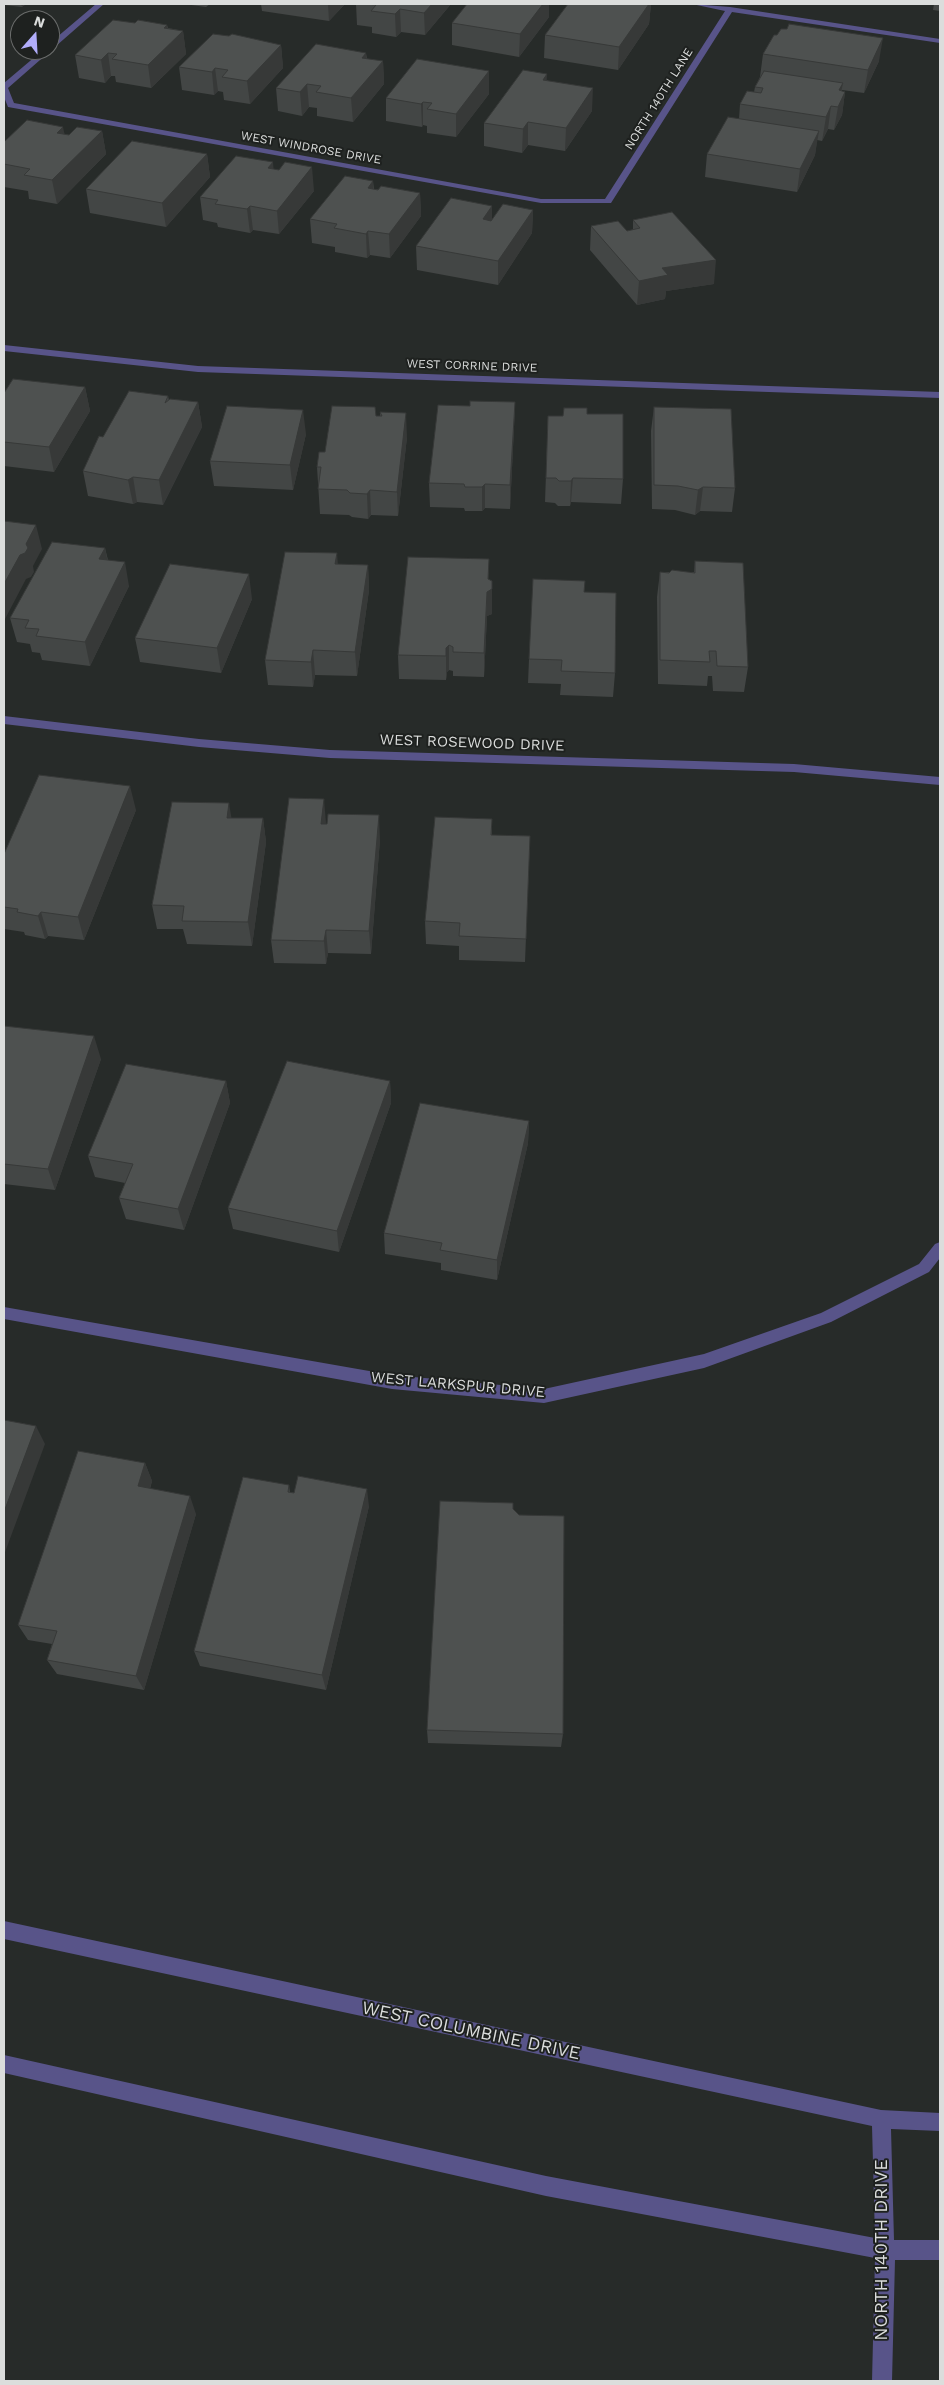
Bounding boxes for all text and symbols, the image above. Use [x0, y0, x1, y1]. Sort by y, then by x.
north arrow [10, 10, 60, 60]
text: N [32, 13, 47, 31]
street label: NORTH 140TH LANE [622, 46, 696, 152]
street label: WEST WINDROSE DRIVE [240, 129, 382, 167]
street label: WEST CORRINE DRIVE [406, 357, 538, 375]
street label: WEST ROSEWOOD DRIVE [379, 731, 565, 755]
street label: WEST LARKSPUR DRIVE [370, 1368, 546, 1402]
street label: WEST COLUMBINE DRIVE [360, 1997, 582, 2065]
street label: NORTH 140TH DRIVE [871, 2159, 893, 2341]

